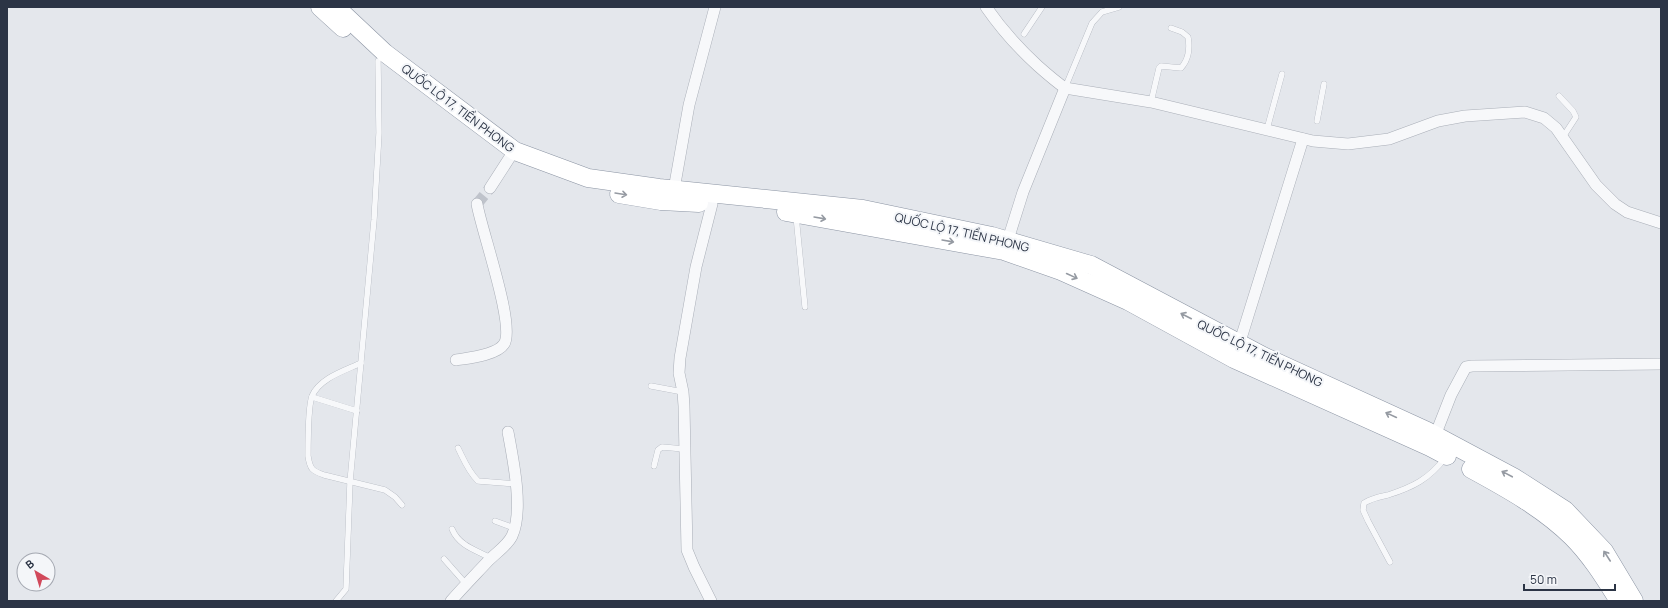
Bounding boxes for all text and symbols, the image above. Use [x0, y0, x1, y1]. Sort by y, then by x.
street label: QUỐC LỘ 17, TIỀN PHONG [398, 59, 519, 156]
one-way arrow [614, 191, 627, 199]
street label: QUỐC LỘ 17, TIỀN PHONG [893, 207, 1032, 256]
one-way arrow [813, 214, 826, 222]
one-way arrow [941, 237, 954, 245]
one-way arrow [1066, 273, 1078, 280]
one-way arrow [1180, 312, 1192, 319]
street label: QUỐC LỘ 17, TIỀN PHONG [1194, 314, 1326, 391]
one-way arrow [1386, 411, 1398, 418]
one-way arrow [1501, 470, 1513, 478]
one-way arrow [1602, 550, 1611, 561]
north arrow [16, 552, 56, 592]
text: B [22, 556, 37, 572]
scale bar [1524, 566, 1615, 592]
text: 50 m [1530, 571, 1557, 588]

